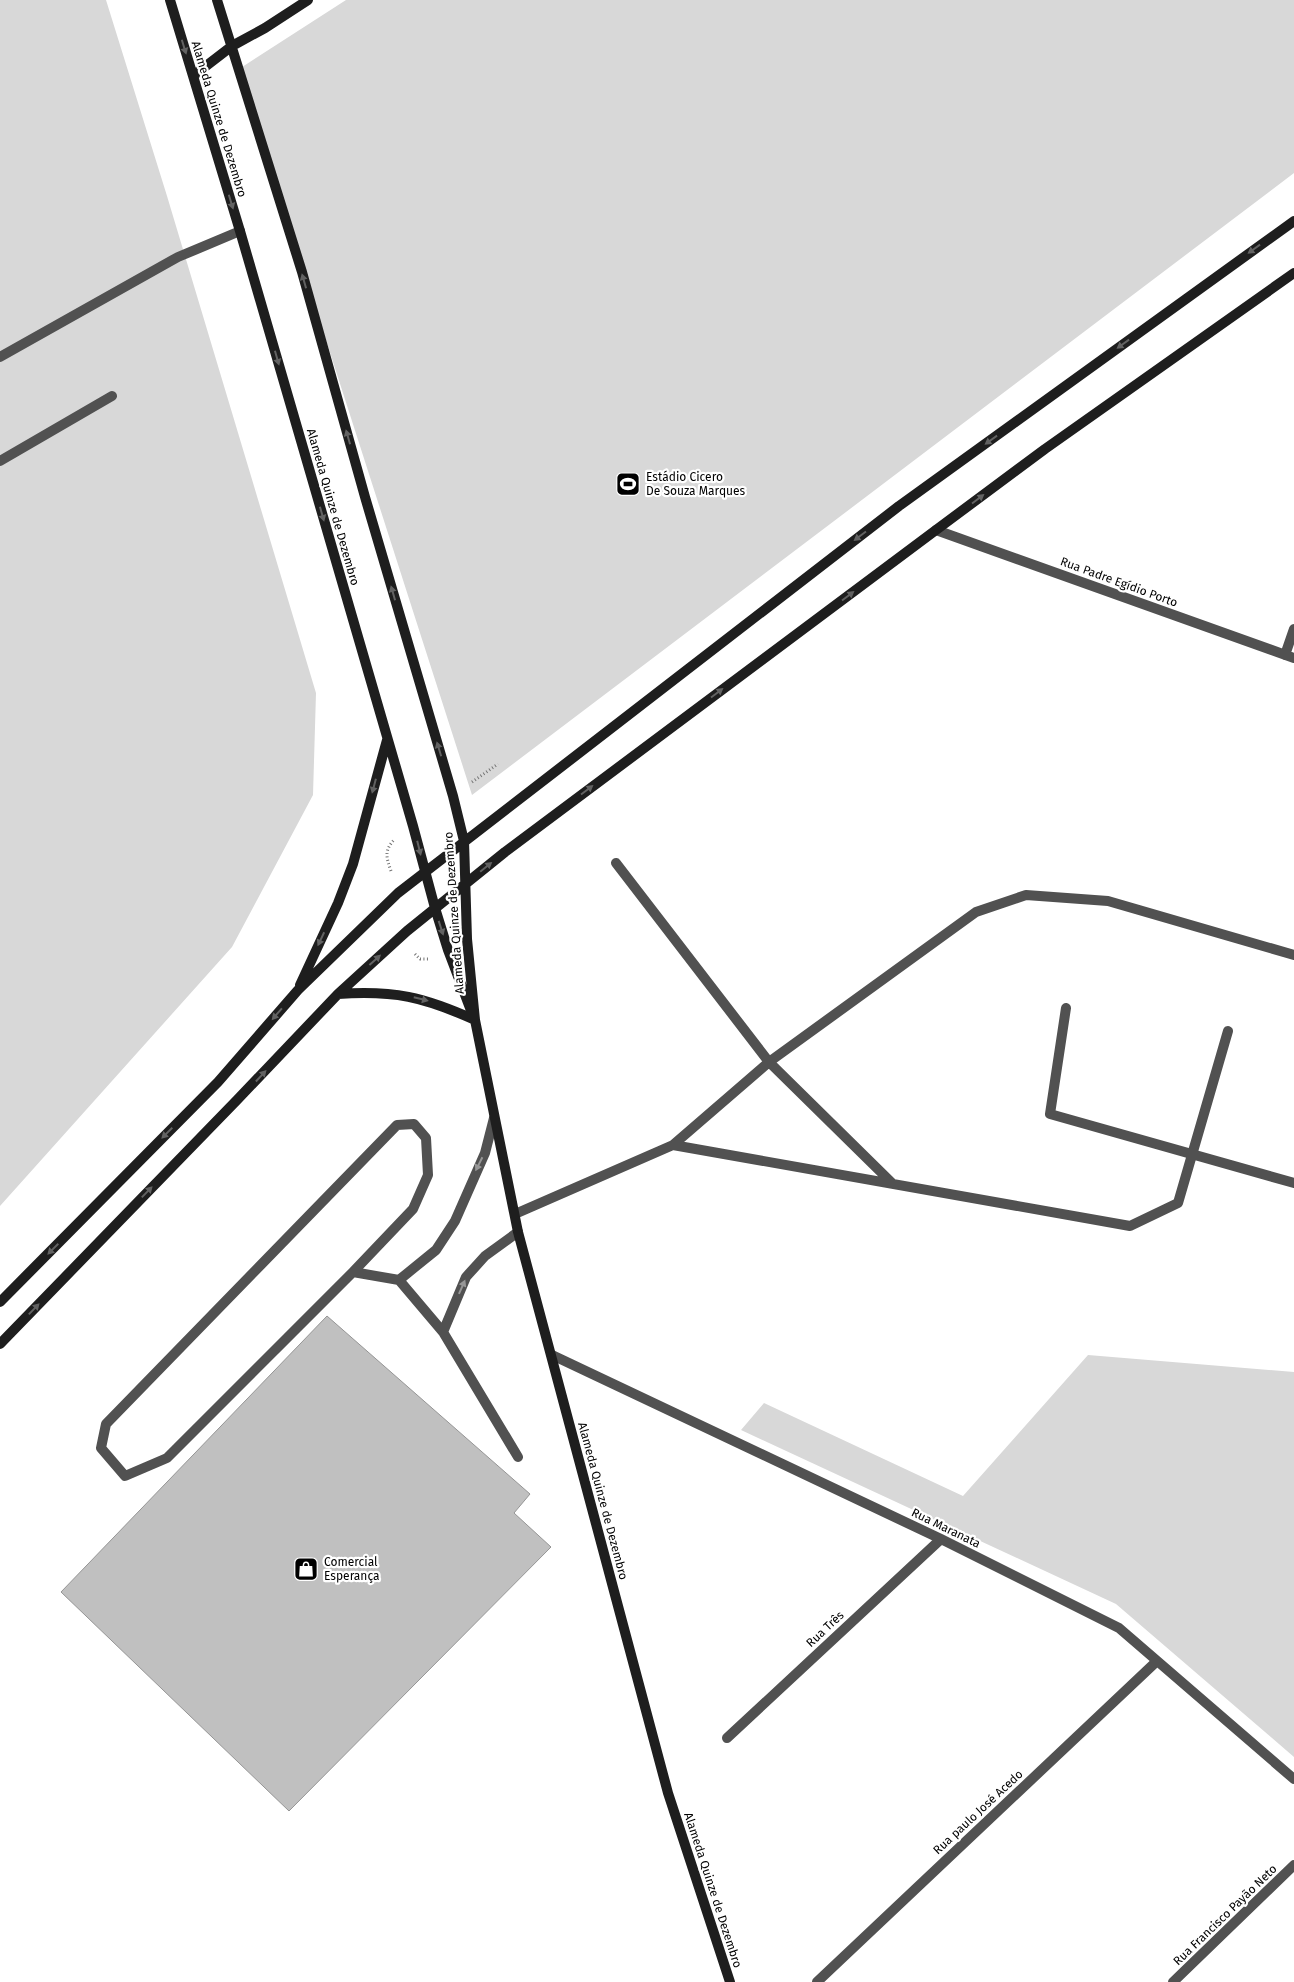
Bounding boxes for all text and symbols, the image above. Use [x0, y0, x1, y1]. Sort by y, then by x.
one-way arrow [180, 39, 188, 54]
street label: Alameda Quinze de Dezembro [189, 39, 249, 199]
one-way arrow [227, 195, 235, 210]
one-way arrow [1248, 244, 1261, 254]
one-way arrow [300, 273, 308, 288]
one-way arrow [1116, 339, 1130, 349]
one-way arrow [273, 351, 281, 366]
street label: Alameda Quinze de Dezembro [304, 427, 362, 587]
one-way arrow [344, 429, 352, 444]
one-way arrow [984, 435, 998, 445]
place label: Estádio Cicero De Souza Marques [646, 470, 746, 498]
sports icon: Estádio Cicero De Souza Marques [615, 471, 641, 497]
one-way arrow [971, 494, 985, 504]
one-way arrow [318, 507, 326, 522]
one-way arrow [854, 531, 867, 542]
street label: Rua Padre Egídio Porto [1058, 554, 1180, 610]
one-way arrow [389, 586, 397, 601]
one-way arrow [841, 591, 855, 601]
one-way arrow [710, 688, 724, 698]
one-way arrow [435, 741, 443, 756]
one-way arrow [370, 778, 378, 793]
one-way arrow [580, 785, 594, 795]
street label: Alameda Quinze de Dezembro [441, 831, 467, 995]
one-way arrow [415, 841, 423, 856]
one-way arrow [479, 861, 492, 872]
one-way arrow [437, 920, 445, 935]
one-way arrow [317, 932, 325, 946]
one-way arrow [368, 954, 380, 966]
one-way arrow [414, 996, 429, 1004]
one-way arrow [271, 1007, 283, 1019]
one-way arrow [255, 1070, 267, 1082]
one-way arrow [161, 1127, 173, 1139]
one-way arrow [475, 1157, 483, 1171]
one-way arrow [141, 1187, 153, 1199]
one-way arrow [47, 1243, 59, 1255]
one-way arrow [458, 1280, 466, 1294]
one-way arrow [28, 1303, 40, 1315]
street label: Alameda Quinze de Dezembro [575, 1421, 631, 1581]
street label: Rua Maranata [909, 1505, 983, 1551]
place label: Comercial Esperança [324, 1555, 380, 1583]
shop icon: Comercial Esperança [293, 1556, 319, 1582]
street label: Rua Três [803, 1608, 847, 1650]
street label: Rua paulo José Acedo [930, 1767, 1026, 1857]
street label: Alameda Quinze de Dezembro [681, 1811, 745, 1969]
street label: Rua Francisco Payão Neto [1170, 1862, 1280, 1968]

